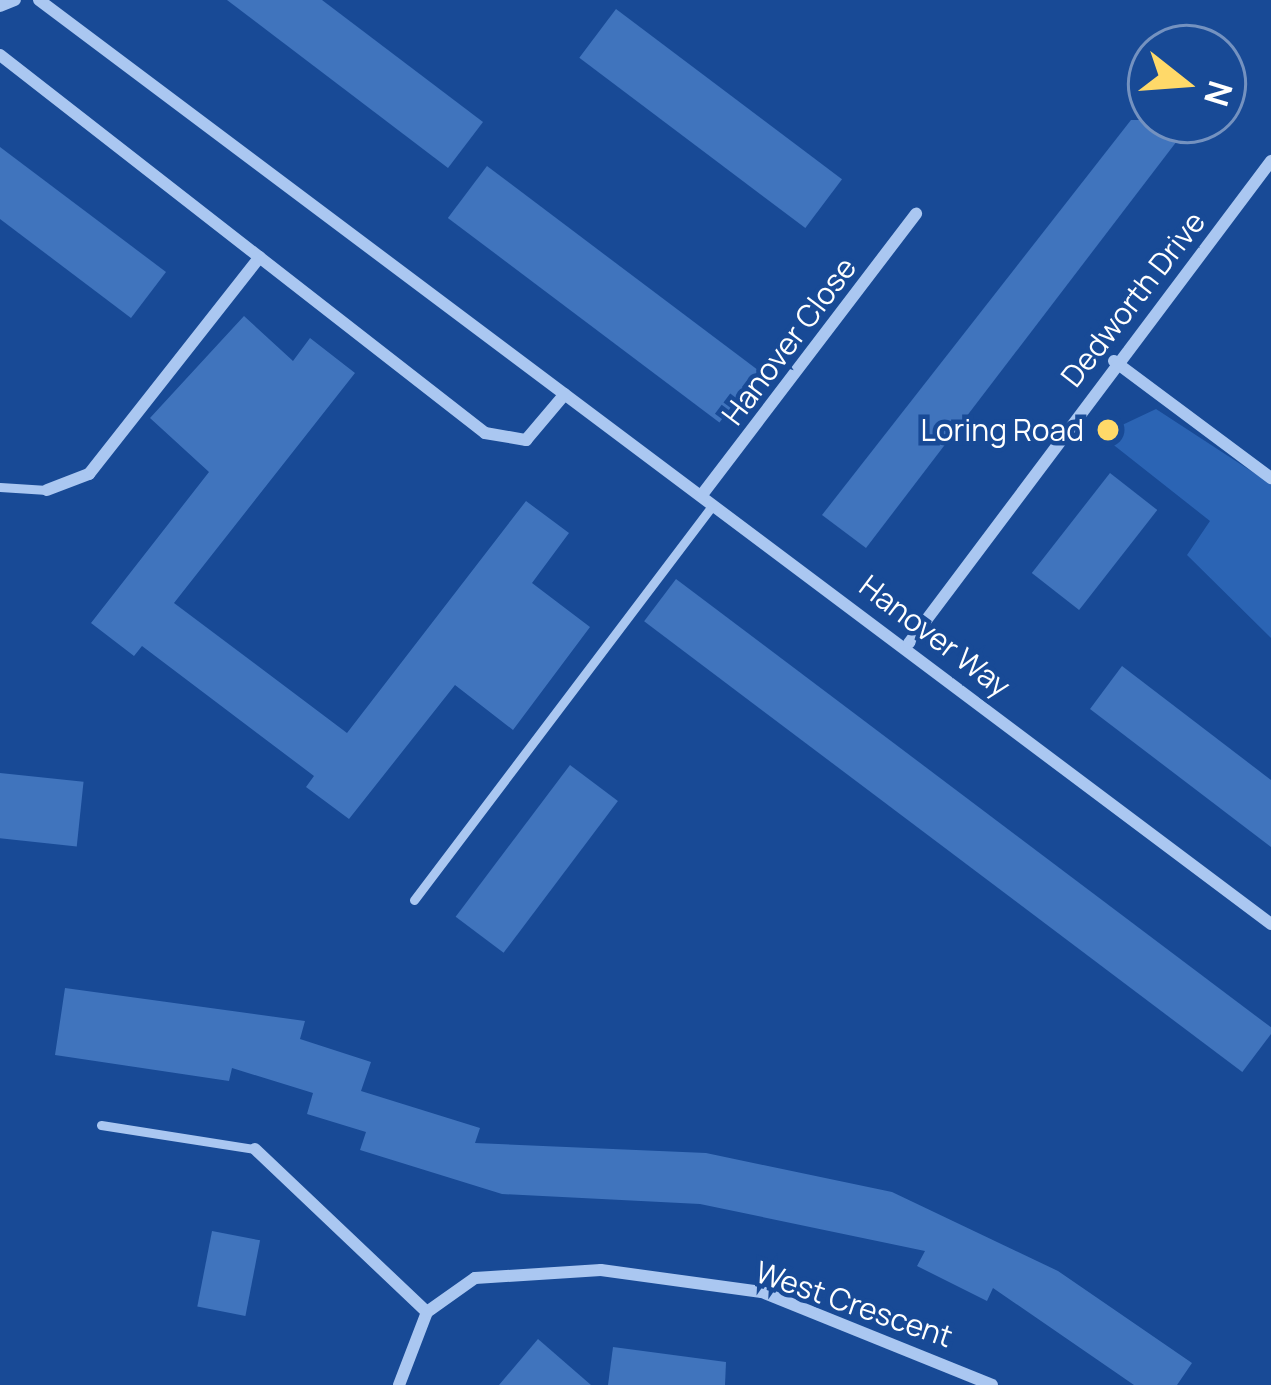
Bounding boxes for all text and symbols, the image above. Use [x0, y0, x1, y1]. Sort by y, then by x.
north arrow [1127, 24, 1247, 144]
text: N [1194, 76, 1244, 112]
street label: Dedworth Drive [1053, 204, 1213, 394]
street label: Hanover Close [714, 250, 864, 432]
place label: Loring Road [920, 412, 1084, 448]
marker: Loring Road [1095, 417, 1121, 443]
street label: Hanover Way [853, 568, 1017, 704]
street label: West Crescent [751, 1253, 957, 1355]

